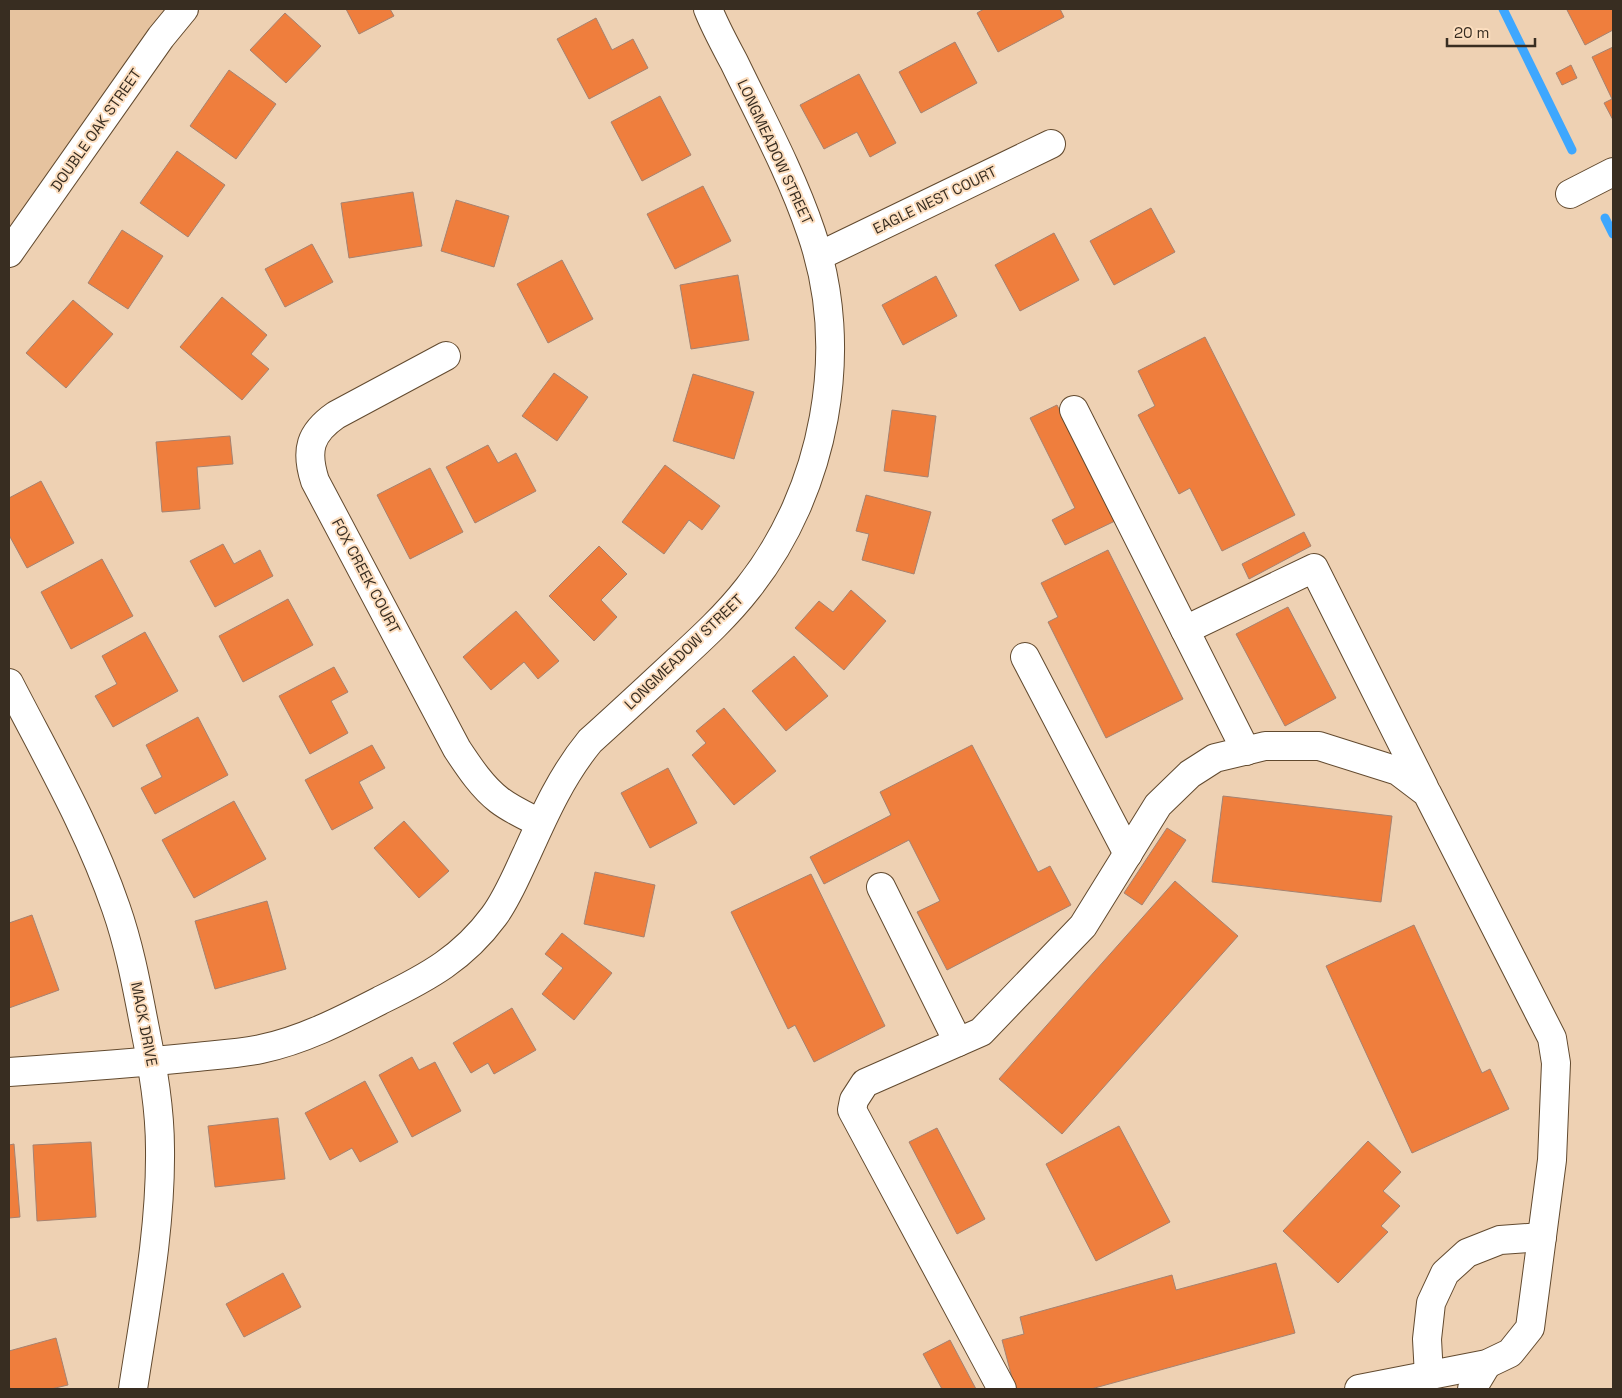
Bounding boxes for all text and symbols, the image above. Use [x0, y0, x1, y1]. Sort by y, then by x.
scale bar [1447, 15, 1534, 47]
text: 20 m [1454, 23, 1489, 42]
street label: DOUBLE OAK STREET [46, 65, 145, 195]
street label: LONGMEADOW STREET [733, 76, 818, 228]
street label: EAGLE NEST COURT [870, 161, 1000, 238]
street label: FOX CREEK COURT [328, 515, 405, 637]
street label: LONGMEADOW STREET [620, 590, 747, 713]
street label: MACK DRIVE [127, 980, 162, 1068]

